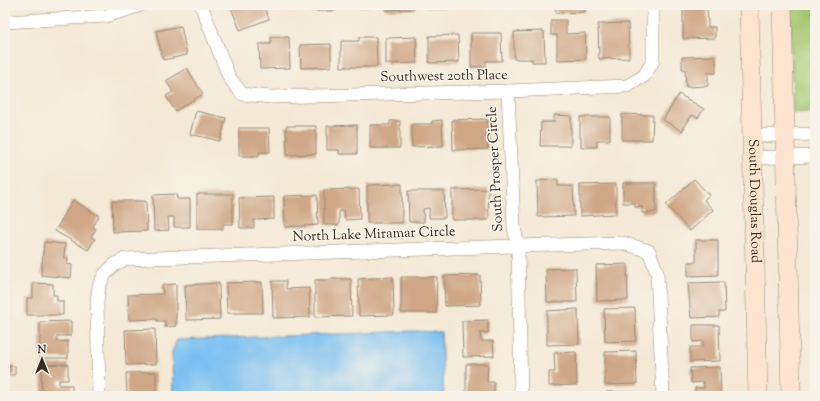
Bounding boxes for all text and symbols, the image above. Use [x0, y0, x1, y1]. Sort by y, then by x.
street label: Southwest 20th Place [380, 66, 508, 88]
street label: South Prosper Circle [483, 106, 509, 232]
street label: South Douglas Road [742, 139, 765, 263]
street label: North Lake Miramar Circle [292, 222, 456, 248]
north arrow [22, 339, 62, 379]
text: N [37, 342, 47, 358]

